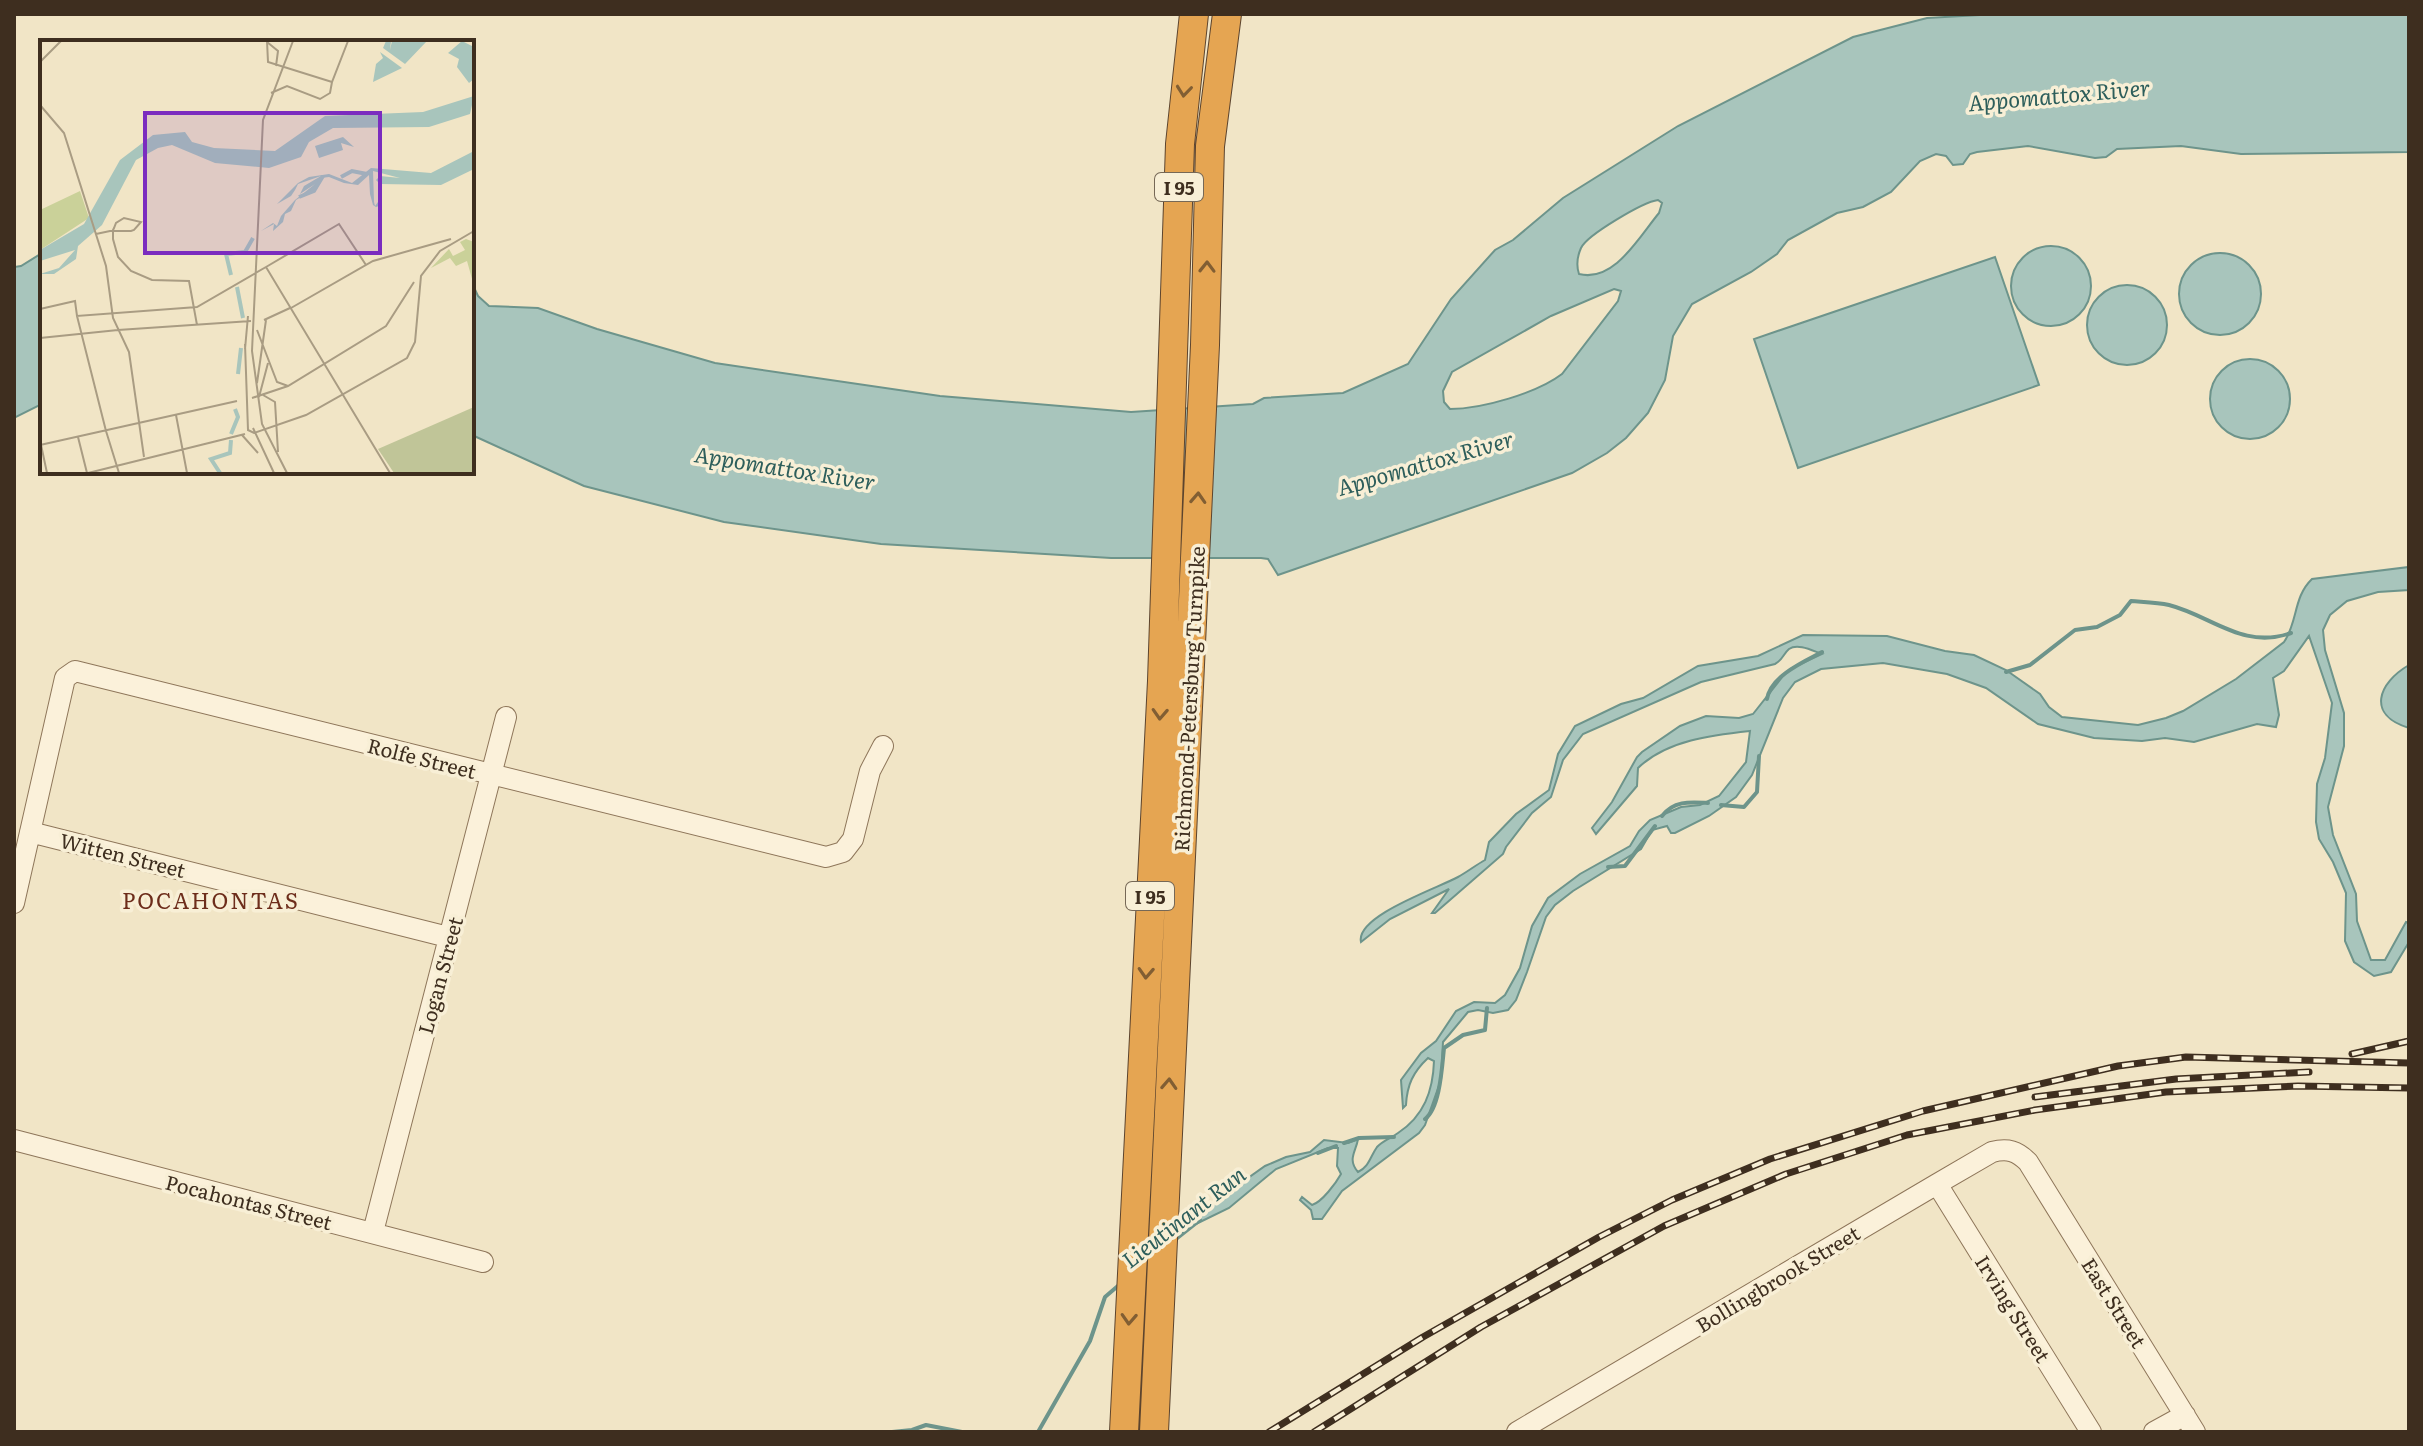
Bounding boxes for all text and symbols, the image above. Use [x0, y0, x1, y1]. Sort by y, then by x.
inset map [40, 40, 474, 474]
water label: Appomattox River [1967, 70, 2151, 118]
one-way arrow [1176, 85, 1193, 98]
road number: I 95 [1155, 173, 1203, 201]
one-way arrow [1198, 260, 1216, 273]
water label: Appomattox River [1333, 421, 1517, 503]
water label: Appomattox River [692, 436, 878, 498]
one-way arrow [1189, 491, 1206, 504]
street label: Richmond-Petersburg Turnpike [1165, 545, 1211, 853]
one-way arrow [1152, 708, 1169, 720]
street label: Rolfe Street [364, 729, 480, 785]
street label: Witten Street [57, 824, 189, 884]
road number: I 95 [1126, 882, 1174, 910]
district label: POCAHONTAS [122, 883, 300, 916]
street label: Logan Street [409, 913, 469, 1037]
one-way arrow [1138, 967, 1155, 980]
one-way arrow [1161, 1077, 1178, 1090]
water label: Lieutinant Run [1114, 1157, 1252, 1275]
street label: Pocahontas Street [163, 1166, 335, 1236]
street label: Bollingbrook Street [1689, 1217, 1865, 1339]
street label: Irving Street [1969, 1248, 2059, 1368]
street label: East Street [2075, 1251, 2155, 1353]
one-way arrow [1121, 1313, 1138, 1326]

